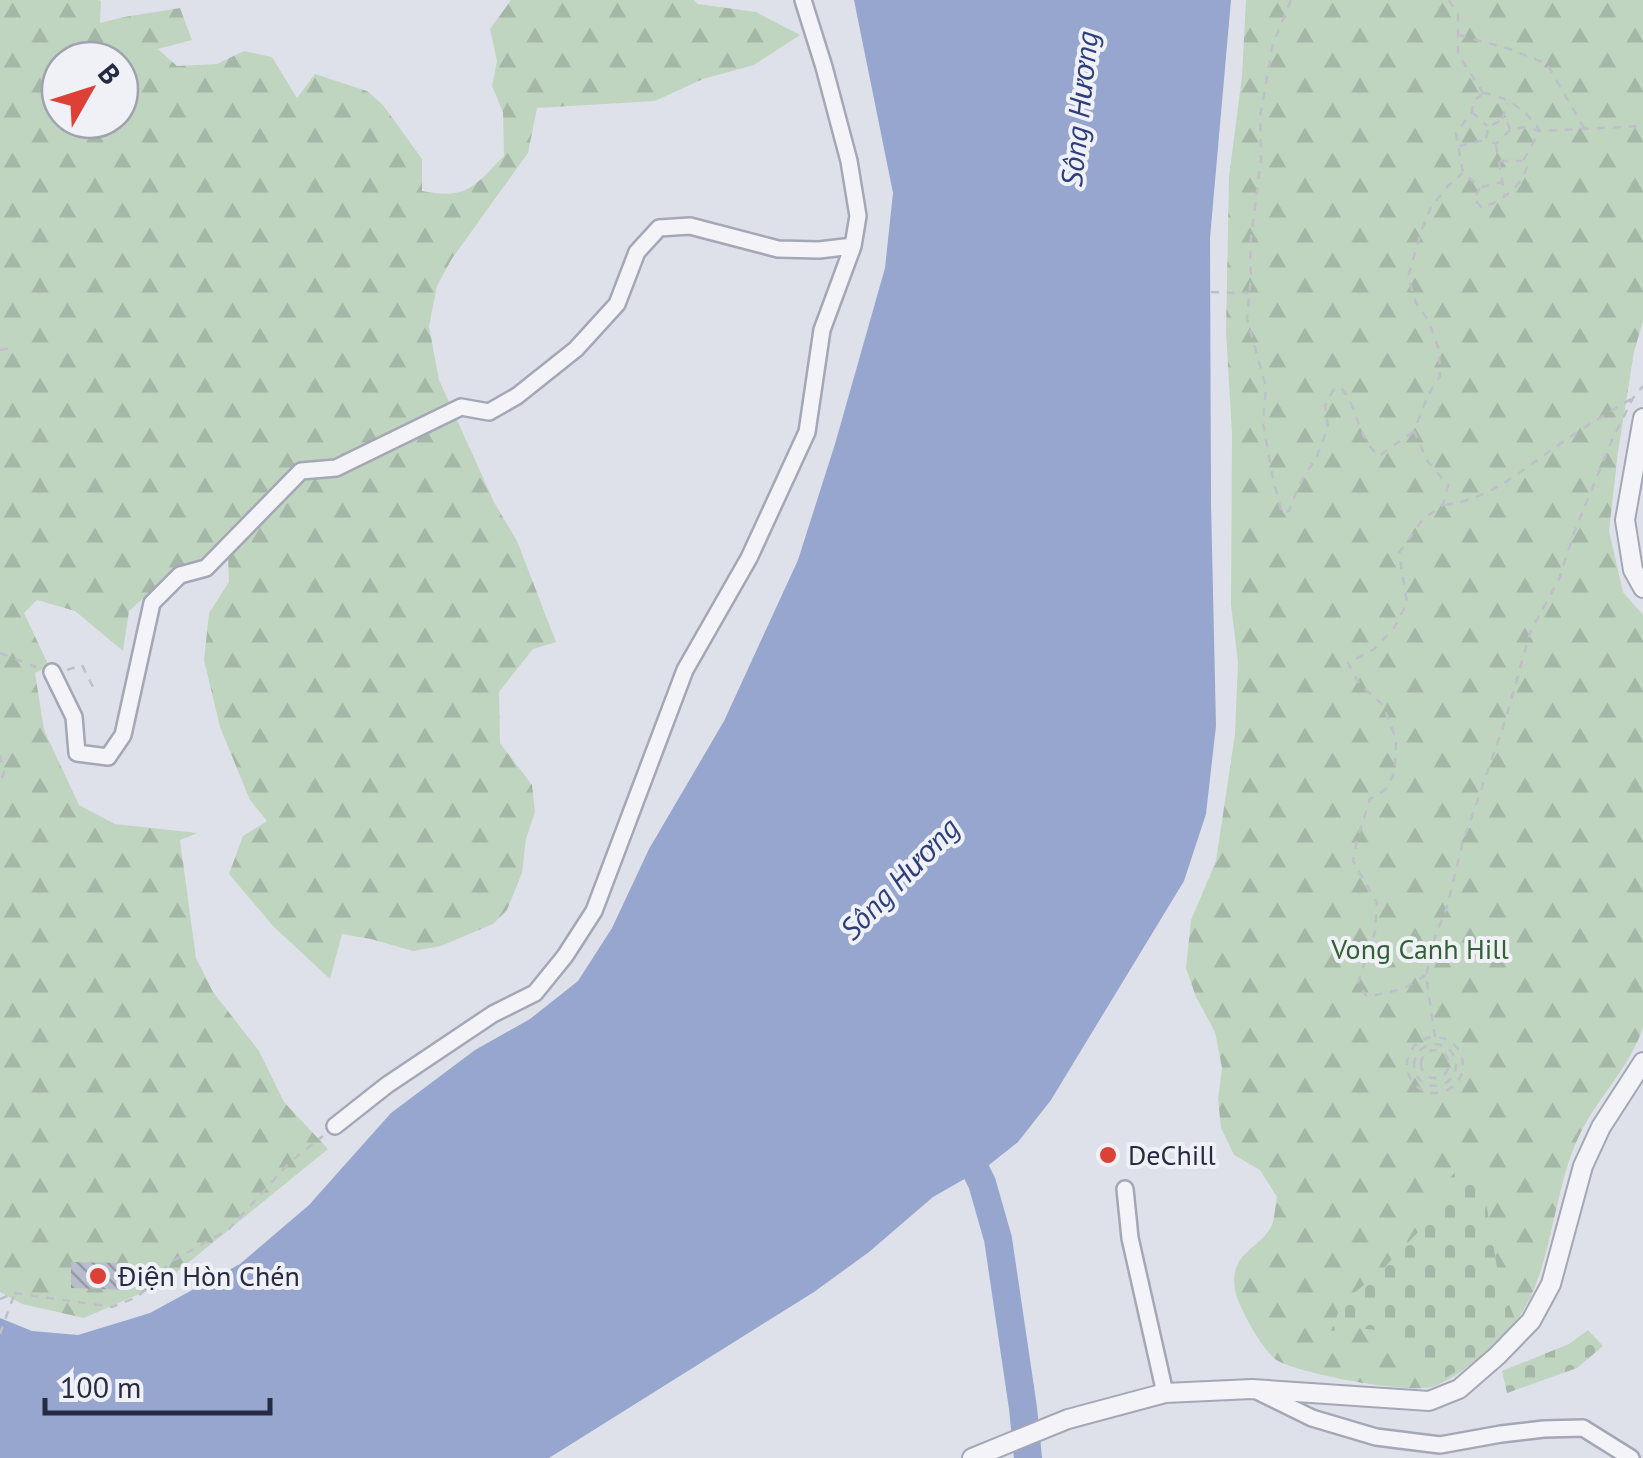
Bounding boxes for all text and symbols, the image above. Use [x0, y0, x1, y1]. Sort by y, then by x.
water label: Sông Hương [1051, 29, 1106, 188]
north arrow [40, 40, 140, 140]
text: B [90, 56, 129, 92]
water label: Sông Hương [831, 808, 967, 948]
park label: Vong Canh Hill [1330, 930, 1509, 967]
place label: DeChill [1128, 1136, 1216, 1173]
marker: DeChill [1097, 1144, 1119, 1166]
place label: Điện Hòn Chén [117, 1257, 300, 1294]
marker: Điện Hòn Chén [87, 1265, 109, 1287]
scale bar [45, 1353, 270, 1415]
text: 100 m [60, 1367, 141, 1406]

